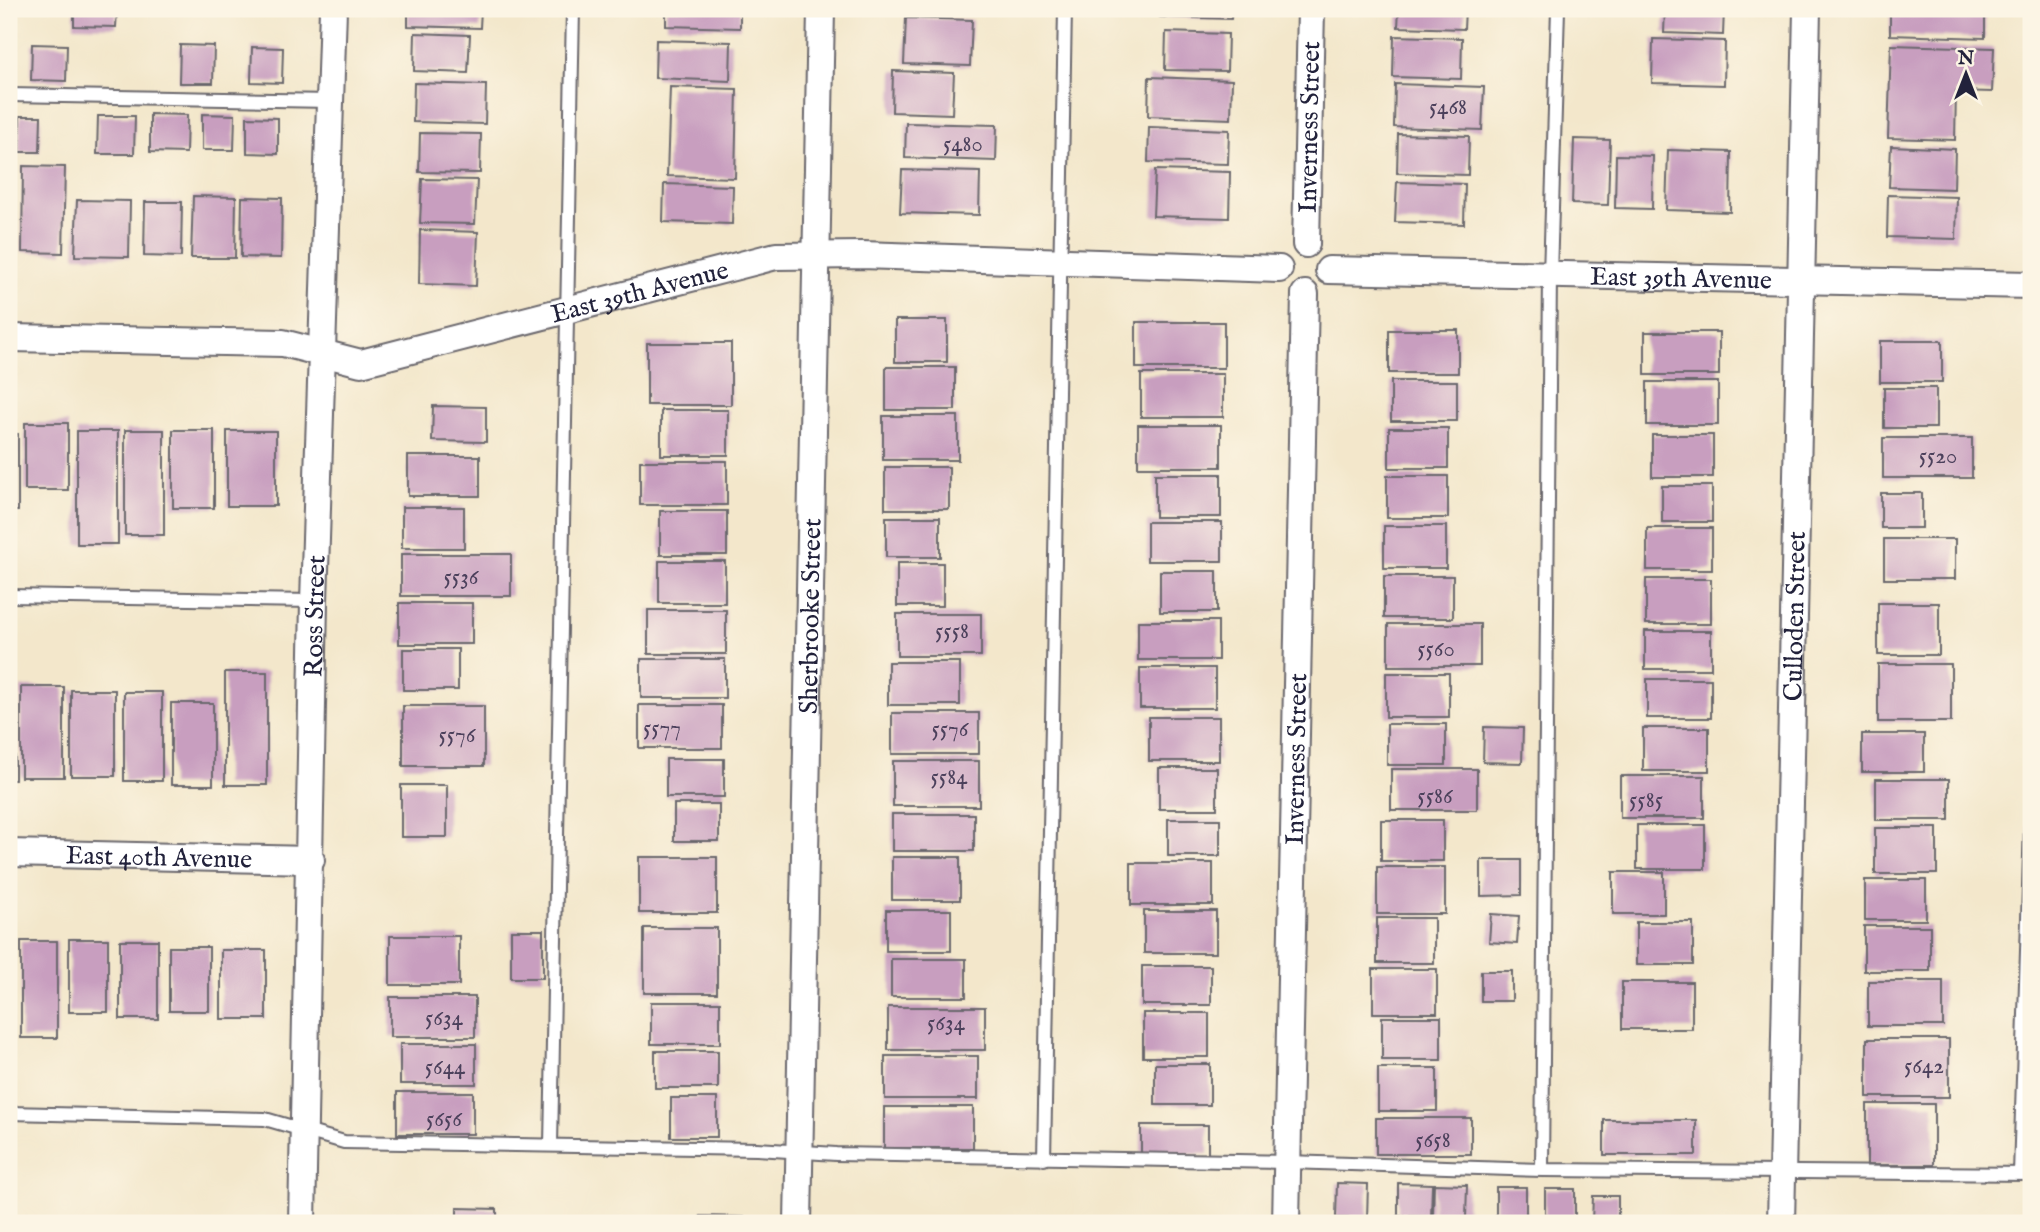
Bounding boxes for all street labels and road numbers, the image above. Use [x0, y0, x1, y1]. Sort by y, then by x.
street label: Inverness Street [1292, 41, 1328, 213]
street label: East 39th Avenue [547, 254, 732, 331]
street label: East 39th Avenue [1590, 261, 1772, 297]
street label: Sherbrooke Street [793, 518, 829, 714]
street label: Culloden Street [1777, 531, 1814, 702]
street label: Ross Street [298, 554, 333, 678]
street label: Inverness Street [1279, 673, 1315, 845]
street label: East 40th Avenue [65, 839, 253, 877]

